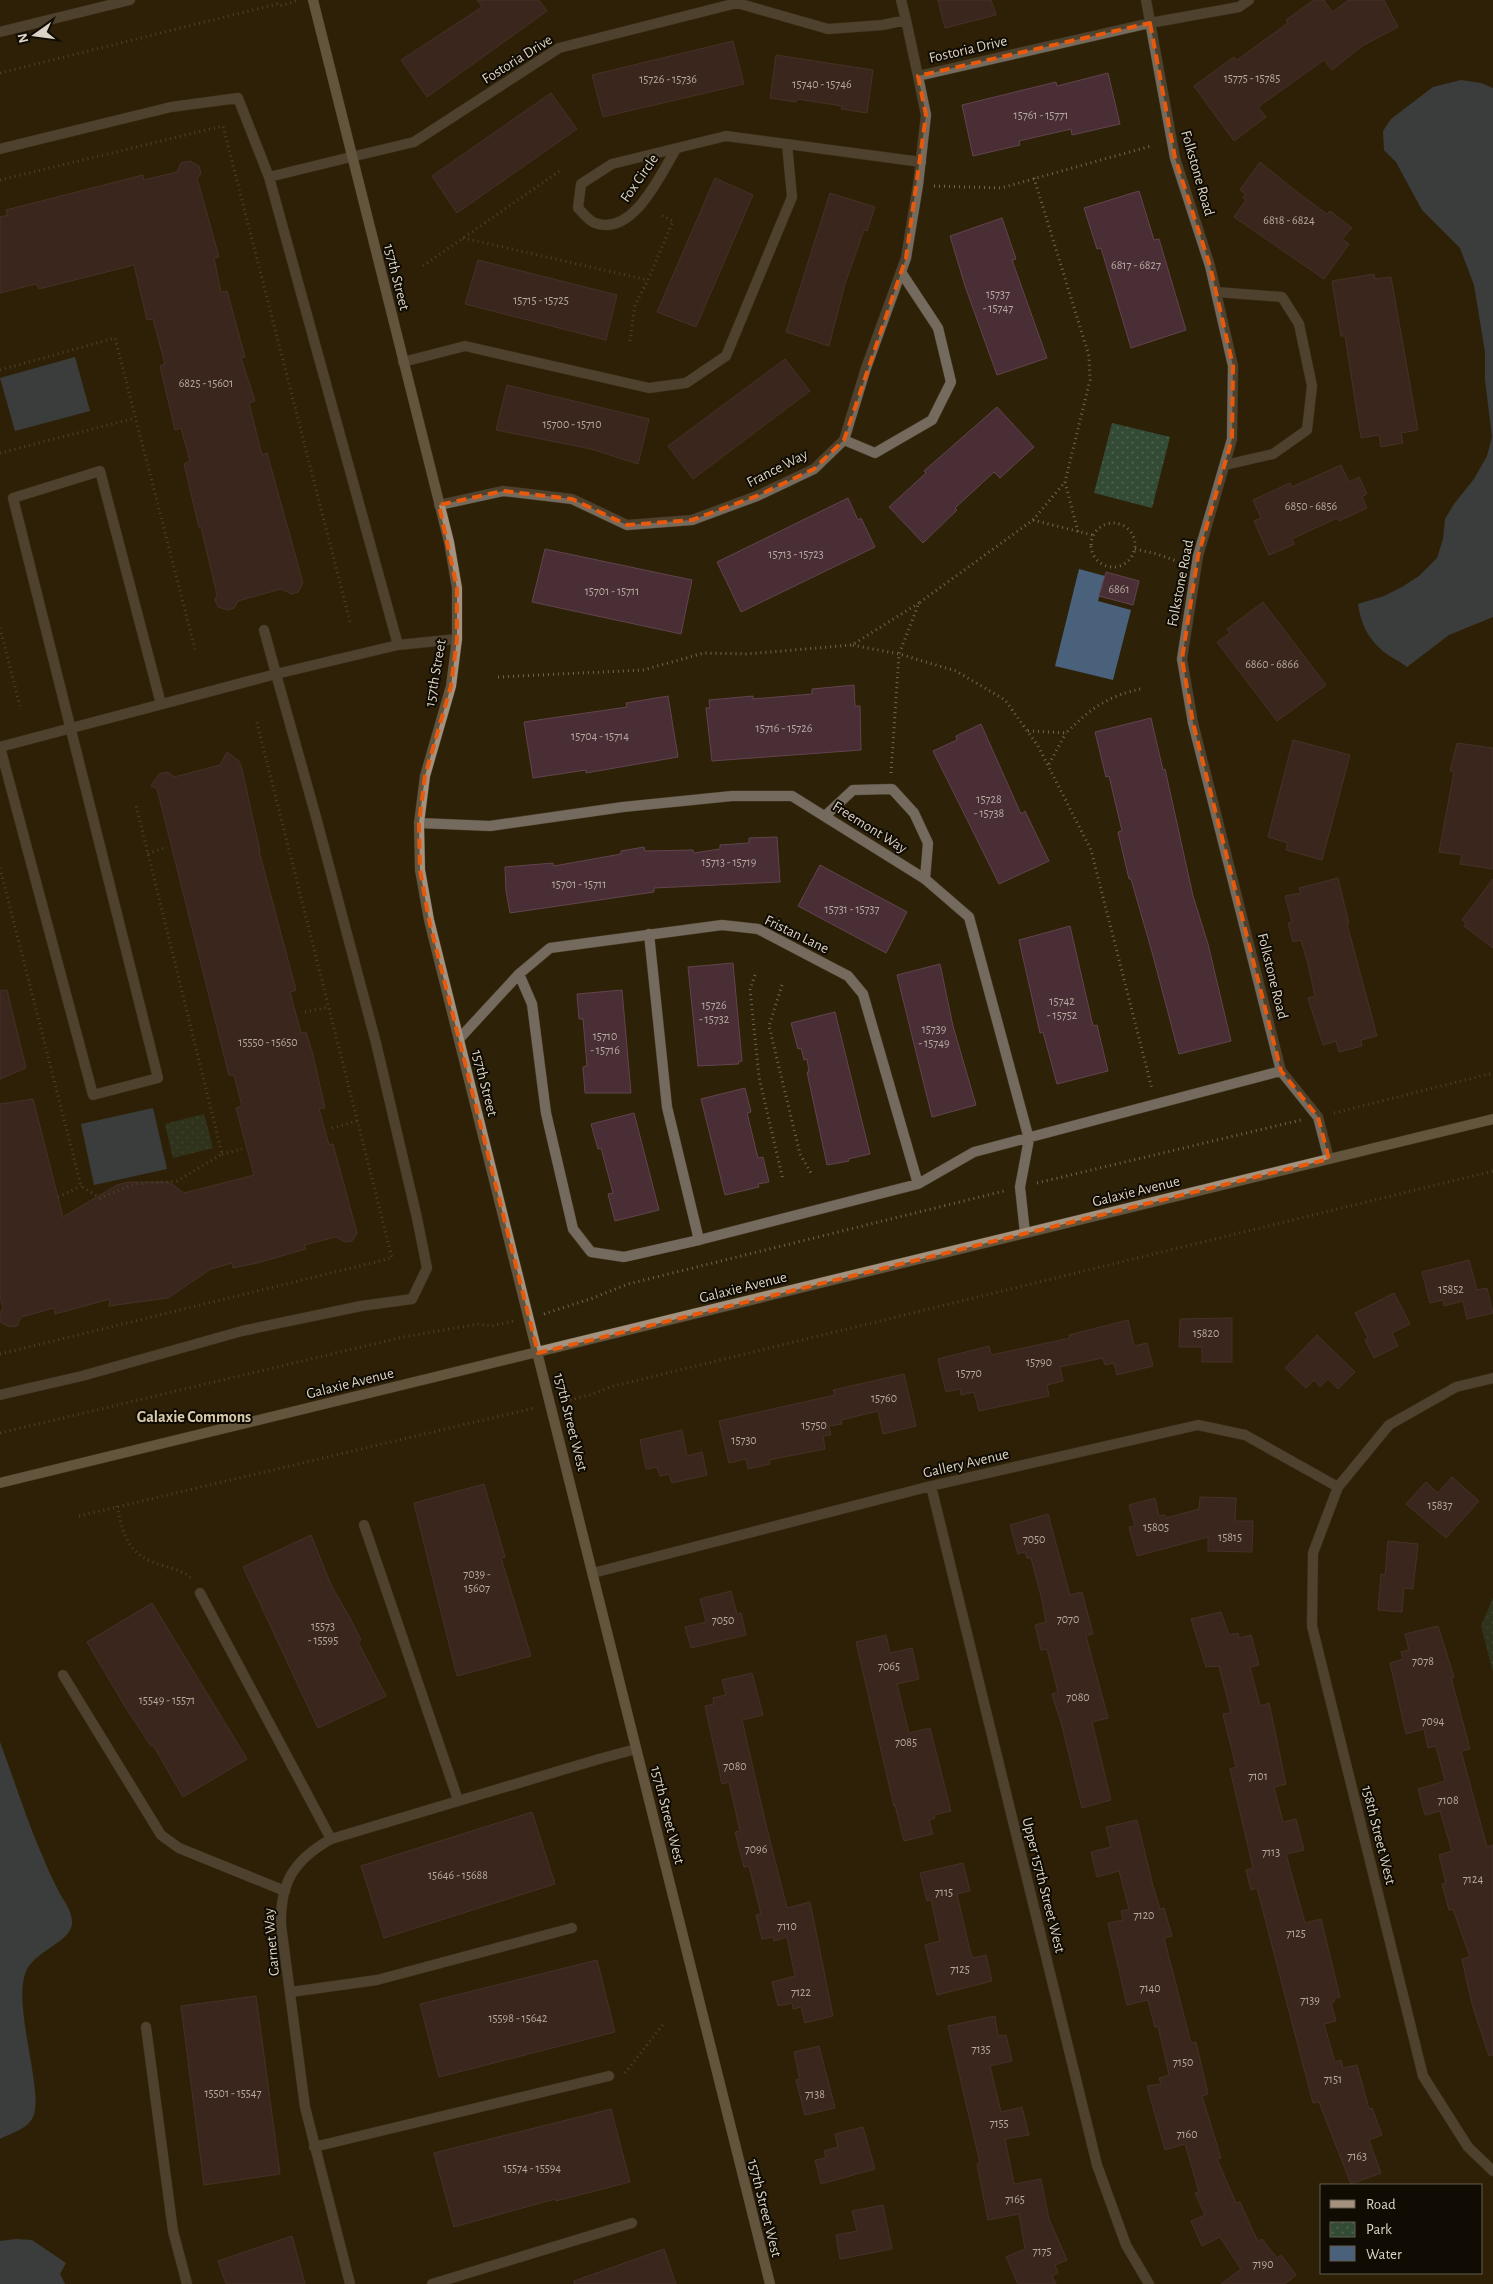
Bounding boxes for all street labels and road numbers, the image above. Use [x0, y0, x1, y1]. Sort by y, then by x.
street label: Fostoria Drive [479, 32, 555, 87]
street label: Fostoria Drive [928, 33, 1009, 66]
street label: Folkstone Road [1178, 129, 1217, 218]
street label: Fox Circle [618, 151, 661, 205]
street label: 157th Street [381, 242, 412, 312]
street label: France Way [744, 446, 811, 490]
street label: Folkstone Road [1165, 538, 1196, 628]
street label: 157th Street [422, 638, 449, 708]
street label: Freemont Way [830, 799, 910, 857]
street label: Fristan Lane [762, 912, 831, 956]
street label: Folkstone Road [1255, 932, 1291, 1021]
street label: 157th Street [469, 1048, 500, 1118]
street label: Galaxie Avenue [1091, 1173, 1182, 1210]
street label: Galaxie Avenue [698, 1269, 789, 1306]
street label: Galaxie Avenue [305, 1365, 396, 1402]
street label: 157th Street West [551, 1372, 590, 1473]
street label: Gallery Avenue [922, 1446, 1011, 1481]
street label: 157th Street West [648, 1765, 687, 1866]
street label: 158th Street West [1359, 1784, 1398, 1886]
street label: Upper 157th Street West [1019, 1816, 1068, 1955]
street label: Garnet Way [261, 1907, 282, 1977]
street label: 157th Street West [745, 2158, 784, 2259]

